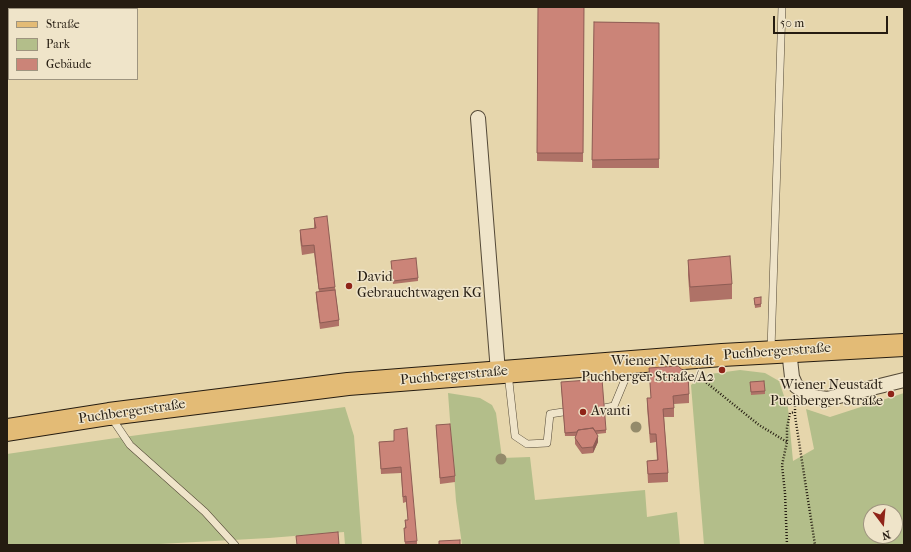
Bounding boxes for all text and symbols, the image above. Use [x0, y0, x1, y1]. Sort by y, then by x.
legend [8, 8, 138, 80]
scale bar [775, 8, 890, 34]
text: 50 m [780, 16, 804, 30]
text: Straße [46, 17, 80, 31]
text: Park [46, 37, 70, 51]
text: Gebäude [46, 57, 91, 71]
place label: David Gebrauchtwagen KG [357, 270, 482, 302]
marker: David Gebrauchtwagen KG [344, 281, 354, 291]
street label: Puchbergerstraße [723, 340, 831, 364]
place label: Wiener Neustadt Puchberger Straße/A2 [581, 354, 714, 386]
street label: Puchbergerstraße [400, 363, 508, 389]
marker: Wiener Neustadt Puchberger Straße/A2 [717, 365, 727, 375]
place label: Wiener Neustadt Puchberger Straße [770, 378, 883, 410]
marker: Wiener Neustadt Puchberger Straße [886, 389, 896, 399]
street label: Puchbergerstraße [77, 396, 187, 428]
place label: Avanti [591, 404, 630, 420]
marker: Avanti [578, 407, 588, 417]
north arrow [863, 504, 903, 544]
text: N [880, 528, 892, 542]

